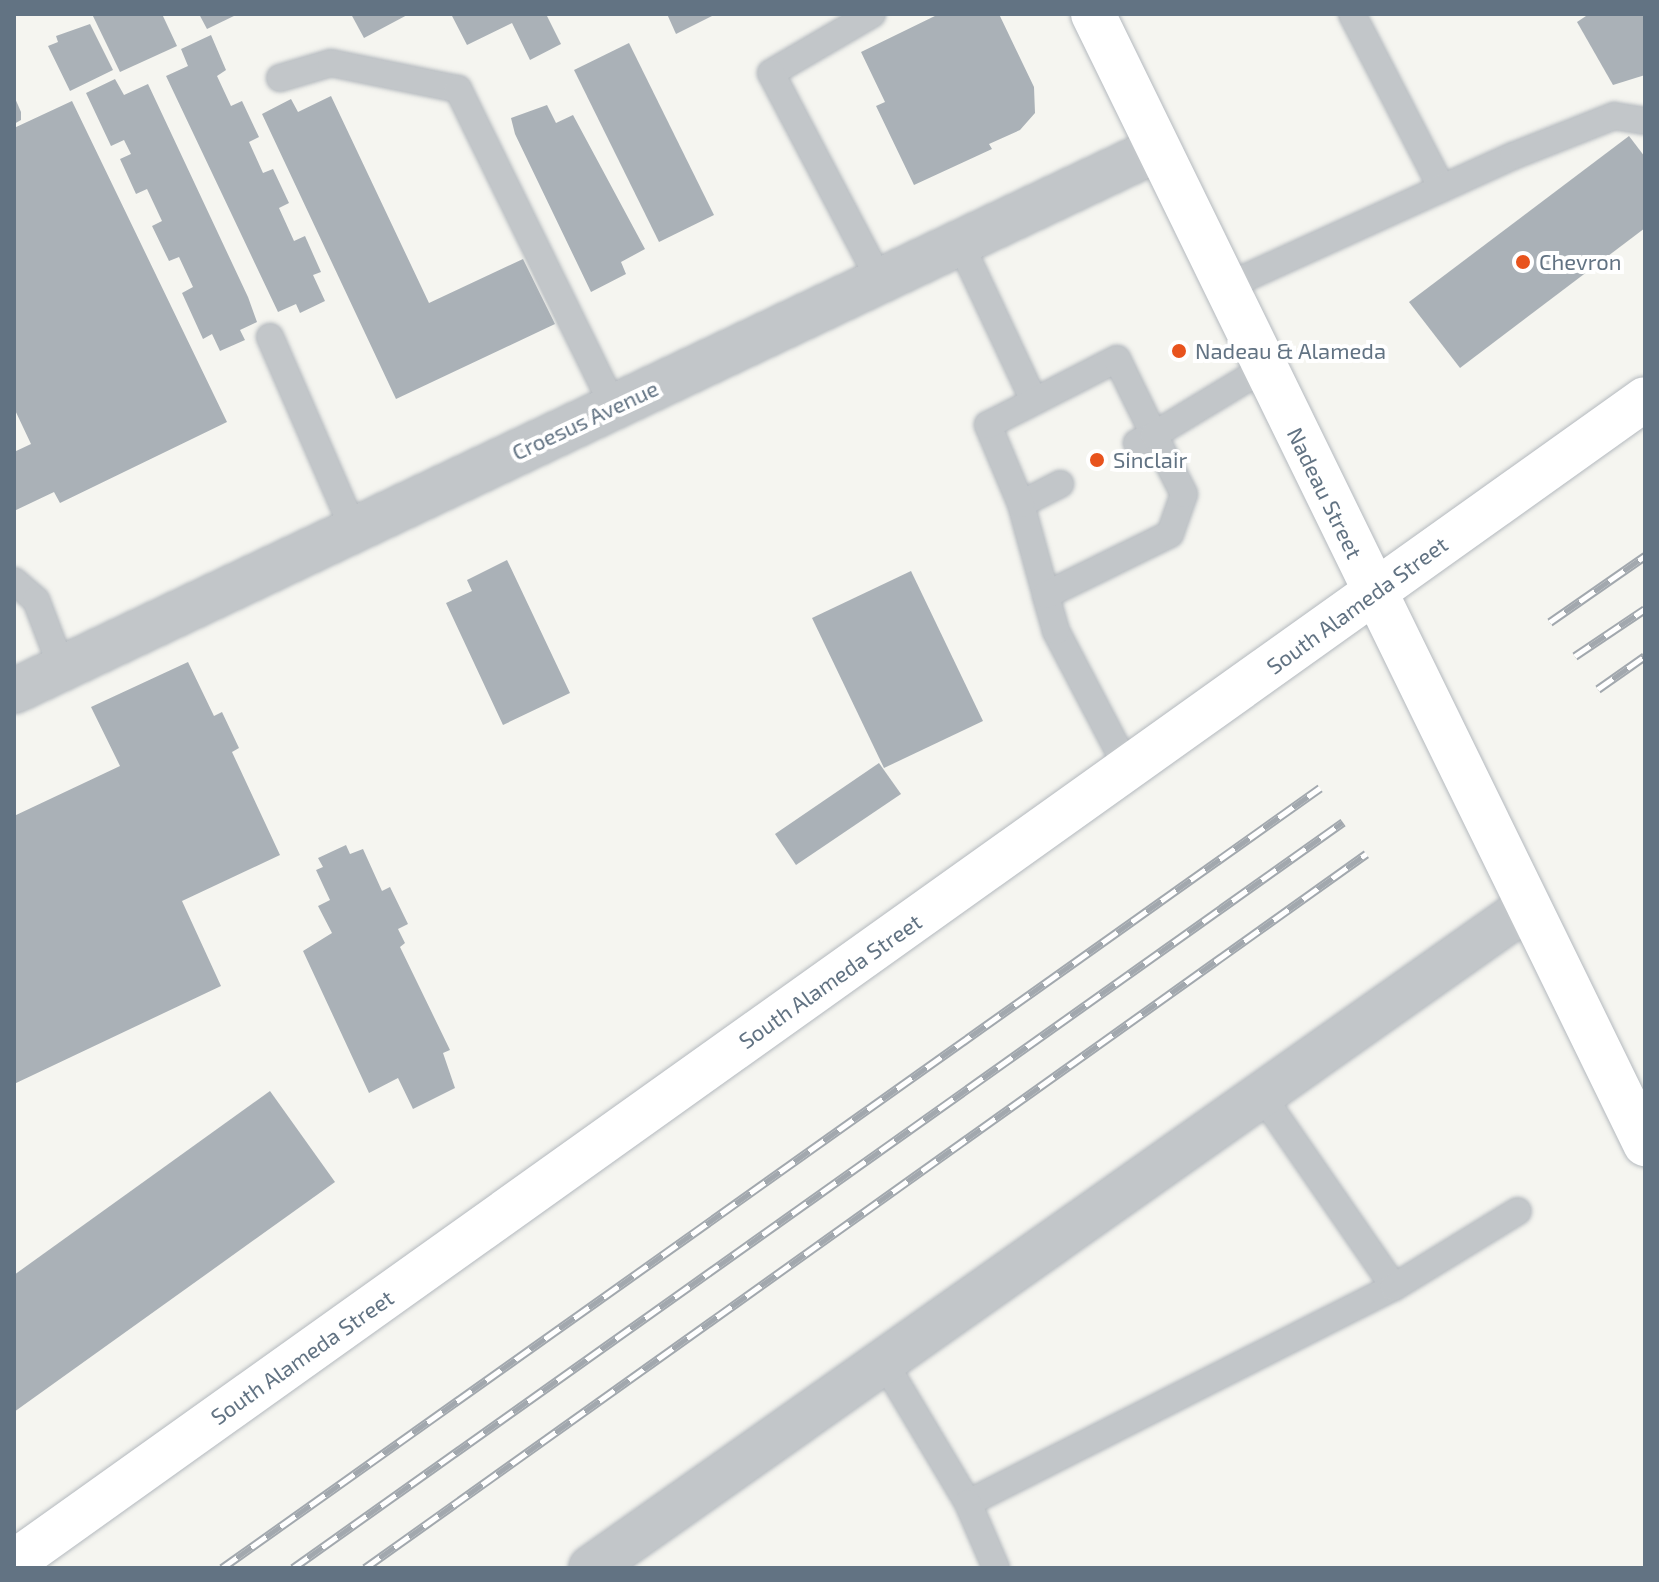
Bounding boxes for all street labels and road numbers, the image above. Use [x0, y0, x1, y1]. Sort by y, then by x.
street label: Croesus Avenue [507, 374, 663, 466]
street label: Nadeau Street [1282, 423, 1368, 563]
street label: South Alameda Street [1261, 530, 1453, 680]
street label: South Alameda Street [733, 908, 927, 1054]
street label: South Alameda Street [205, 1284, 399, 1430]

